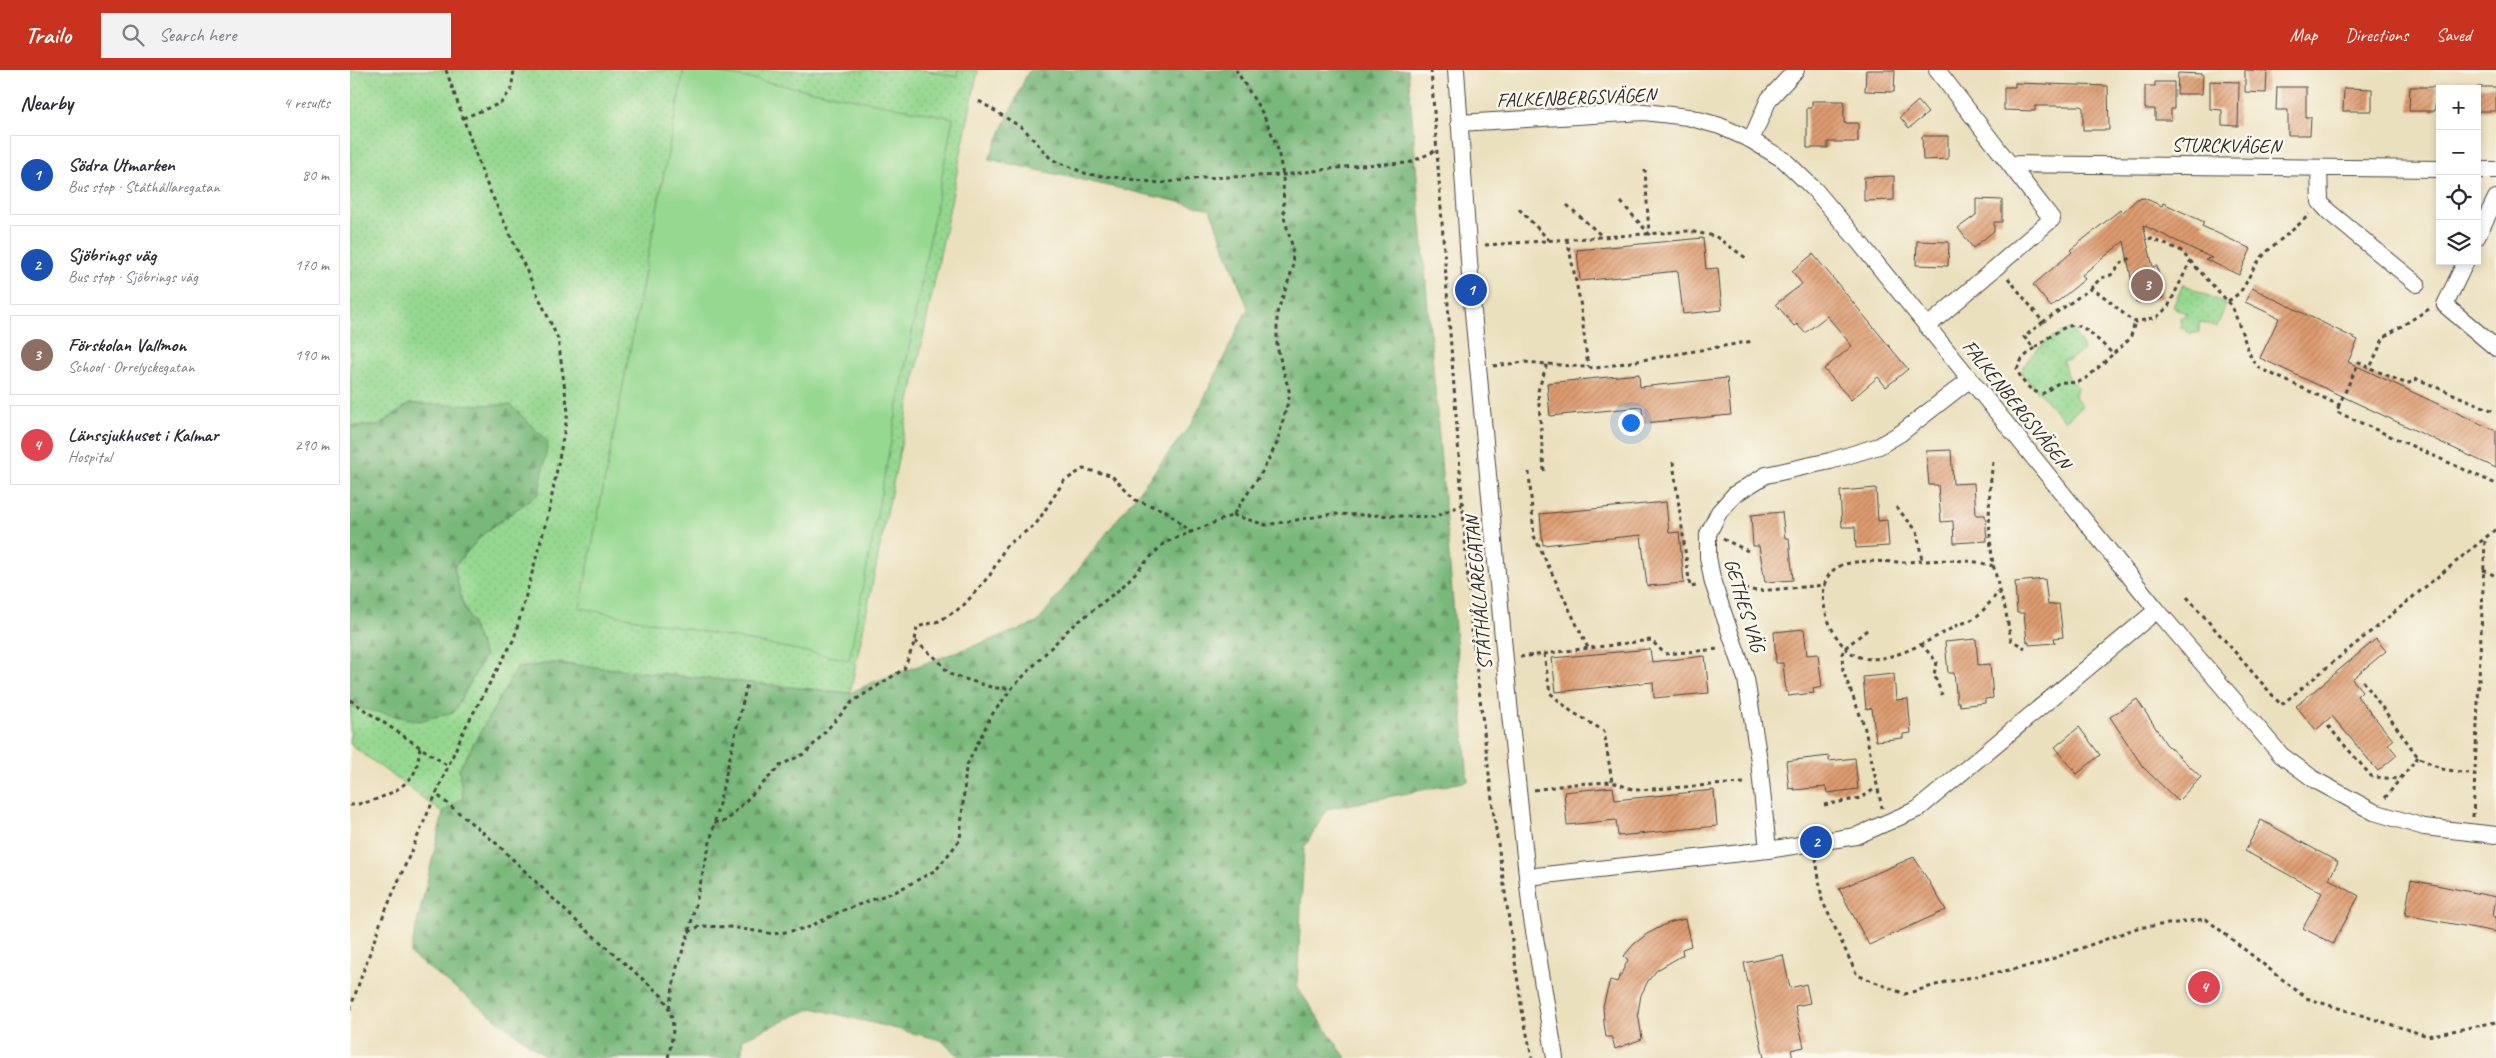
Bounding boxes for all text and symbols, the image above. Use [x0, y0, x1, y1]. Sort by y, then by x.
search box [101, 13, 451, 58]
text: Trailo [25, 20, 71, 50]
icon: search [119, 21, 147, 49]
text: Search here [159, 23, 236, 47]
text: Map [2290, 24, 2317, 46]
text: Directions [2345, 24, 2408, 46]
text: Saved [2436, 24, 2471, 46]
street label: FALKENBERGSVÄGEN [1496, 82, 1659, 113]
map controls [2436, 85, 2481, 265]
button: + [2436, 85, 2481, 130]
text: Nearby [20, 90, 73, 116]
text: 4 results [283, 93, 330, 113]
button: − [2436, 130, 2481, 175]
street label: STURCKVÄGEN [2171, 132, 2283, 159]
text: Södra Utmarken [68, 153, 175, 177]
text: 1 [33, 165, 41, 185]
text: 80 m [302, 165, 329, 185]
button: locate [2436, 175, 2481, 220]
text: Bus stop · Ståthållaregatan [68, 177, 220, 197]
button: layers [2436, 220, 2481, 265]
text: Sjöbrings väg [68, 243, 156, 267]
text: 2 [33, 255, 41, 275]
text: 170 m [295, 255, 329, 275]
pin: 3 [2131, 266, 2163, 304]
text: Bus stop · Sjöbrings väg [68, 267, 198, 287]
pin: 1 [1455, 271, 1487, 309]
text: Förskolan Vallmon [68, 333, 186, 357]
street label: FALKENBERGSVÄGEN [1957, 335, 2078, 476]
text: 3 [33, 345, 41, 365]
text: 190 m [295, 345, 329, 365]
text: School · Orrelyckegatan [68, 357, 194, 377]
your location [1618, 410, 1644, 436]
text: Länssjukhuset i Kalmar [68, 423, 218, 447]
text: 4 [33, 435, 41, 455]
text: 290 m [295, 435, 329, 455]
text: Hospital [68, 447, 112, 467]
street label: STÅTHÅLLAREGATAN [1459, 512, 1498, 671]
street label: GETHES VÄG [1719, 556, 1771, 657]
pin: 2 [1800, 823, 1832, 861]
pin: 4 [2188, 968, 2220, 1006]

